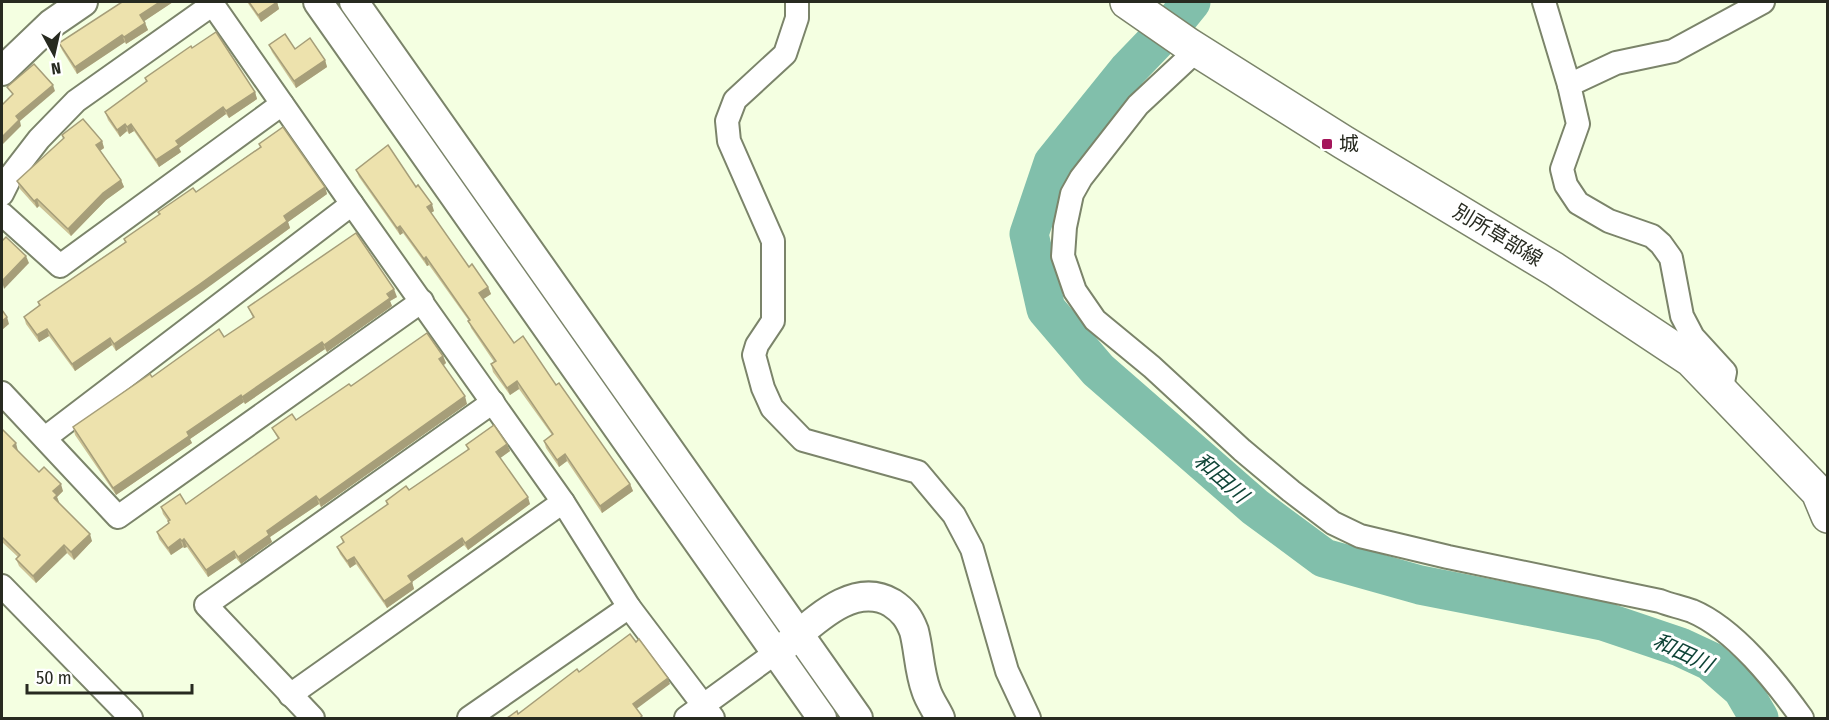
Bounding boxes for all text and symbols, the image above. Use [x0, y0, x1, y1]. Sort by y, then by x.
north arrow [24, 24, 84, 84]
text: N [50, 58, 62, 78]
place label: 城 [1339, 132, 1359, 156]
marker: 城 [1320, 137, 1334, 151]
street label: 別所草部線 [1449, 199, 1547, 271]
water label: 和田川 [1189, 448, 1255, 510]
water label: 和田川 [1649, 628, 1719, 679]
scale bar [27, 657, 192, 695]
text: 50 m [36, 667, 72, 689]

